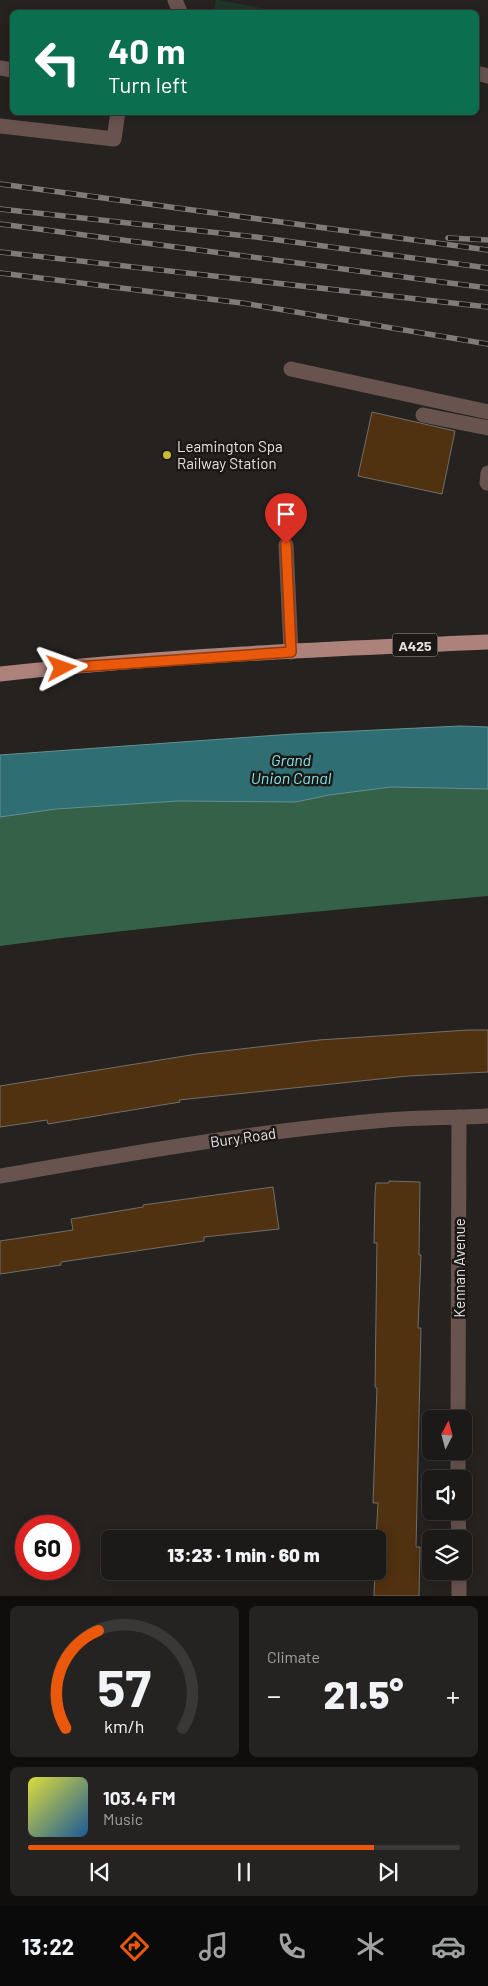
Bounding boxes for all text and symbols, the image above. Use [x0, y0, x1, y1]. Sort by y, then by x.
text: 40 m [108, 29, 185, 71]
icon: left [25, 30, 90, 95]
text: Turn left [108, 71, 188, 97]
place label: Leamington Spa Railway Station [177, 437, 283, 472]
marker: Leamington Spa Railway Station [161, 449, 173, 461]
pin [265, 493, 307, 544]
icon: arrive [272, 500, 300, 528]
road number: A425 [392, 634, 438, 656]
position arrow [35, 641, 87, 693]
water label: Grand Union Canal [251, 750, 332, 787]
street label: Bury Road [209, 1123, 277, 1151]
street label: Kennan Avenue [450, 1218, 468, 1318]
north arrow [422, 1410, 472, 1460]
map controls [422, 1410, 472, 1580]
button: sound [422, 1470, 472, 1520]
speed limit sign: 60 [15, 1515, 80, 1580]
button: layers [422, 1530, 472, 1580]
text: 13:23 · 1 min · 60 m [167, 1543, 320, 1566]
text: Climate [267, 1647, 320, 1666]
text: 57 [98, 1655, 152, 1717]
text: 21.5° [323, 1671, 404, 1717]
text: − [267, 1678, 281, 1712]
text: + [446, 1678, 460, 1712]
text: km/h [104, 1715, 145, 1737]
text: 103.4 FM [103, 1786, 175, 1809]
text: Music [103, 1809, 143, 1828]
icon: previous [86, 1858, 114, 1886]
icon: pause [230, 1858, 258, 1886]
icon: next [374, 1858, 402, 1886]
icon: directions [117, 1929, 152, 1964]
icon: music [196, 1929, 231, 1964]
icon: phone [274, 1929, 309, 1964]
icon: climate [353, 1929, 388, 1964]
icon: car [431, 1929, 466, 1964]
text: 13:22 [22, 1933, 74, 1959]

